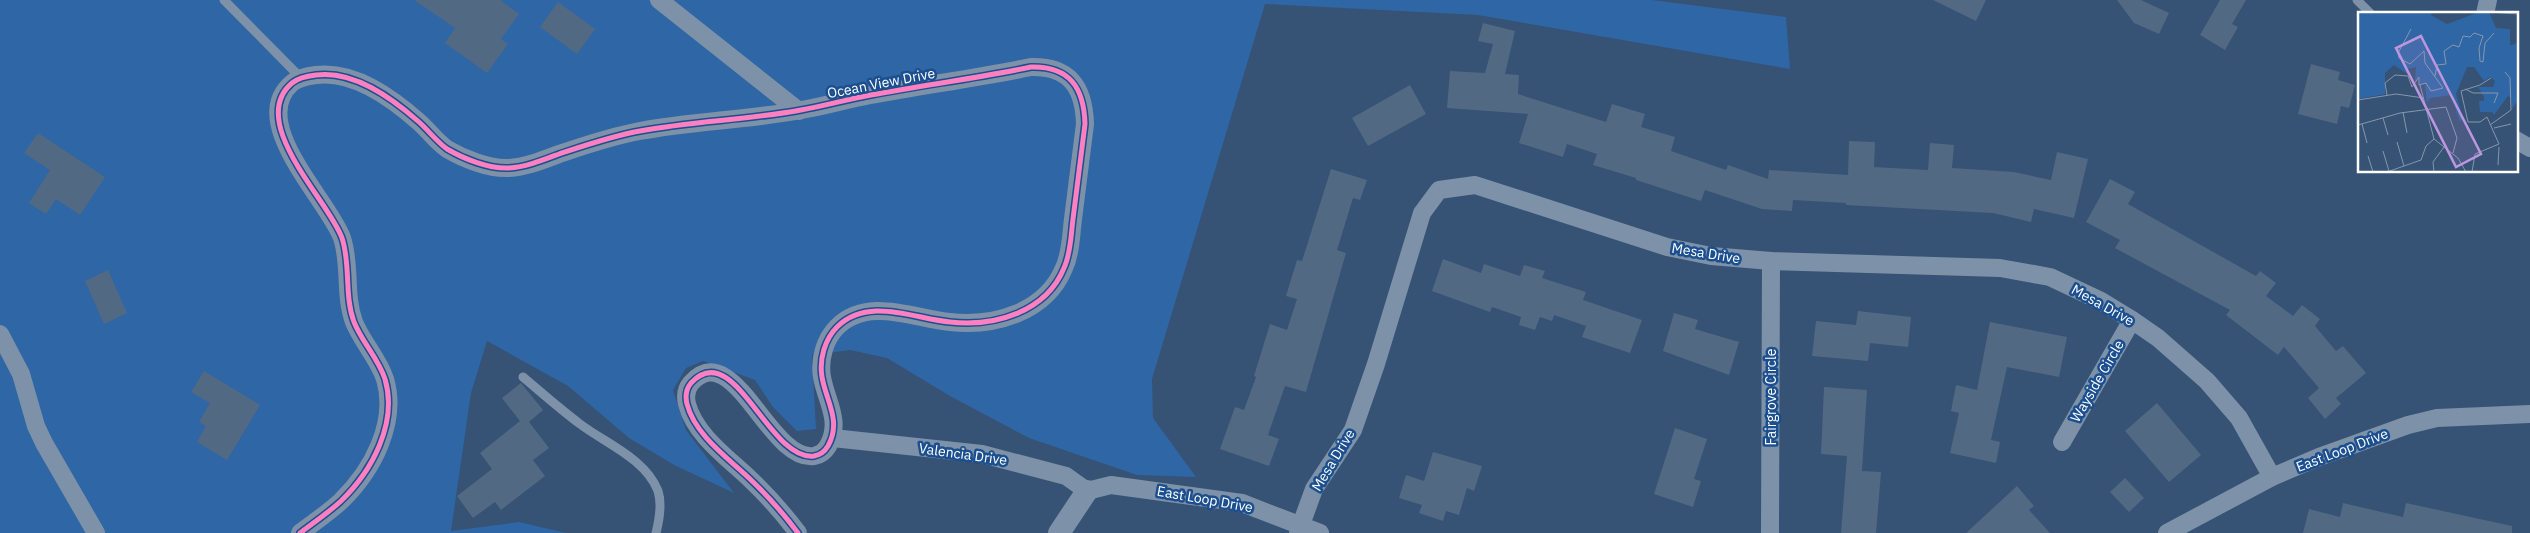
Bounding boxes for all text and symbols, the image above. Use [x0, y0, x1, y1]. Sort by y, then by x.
inset map [2358, 12, 2518, 172]
street label: Ocean View Drive [826, 64, 937, 102]
street label: Mesa Drive [1670, 239, 1742, 267]
street label: Mesa Drive [2068, 280, 2138, 330]
street label: Wayside Circle [2066, 336, 2128, 425]
street label: Fairgrove Circle [1762, 348, 1780, 445]
street label: East Loop Drive [2293, 424, 2391, 476]
street label: Mesa Drive [1307, 425, 1359, 494]
street label: Valencia Drive [918, 439, 1009, 469]
street label: East Loop Drive [1156, 482, 1255, 516]

